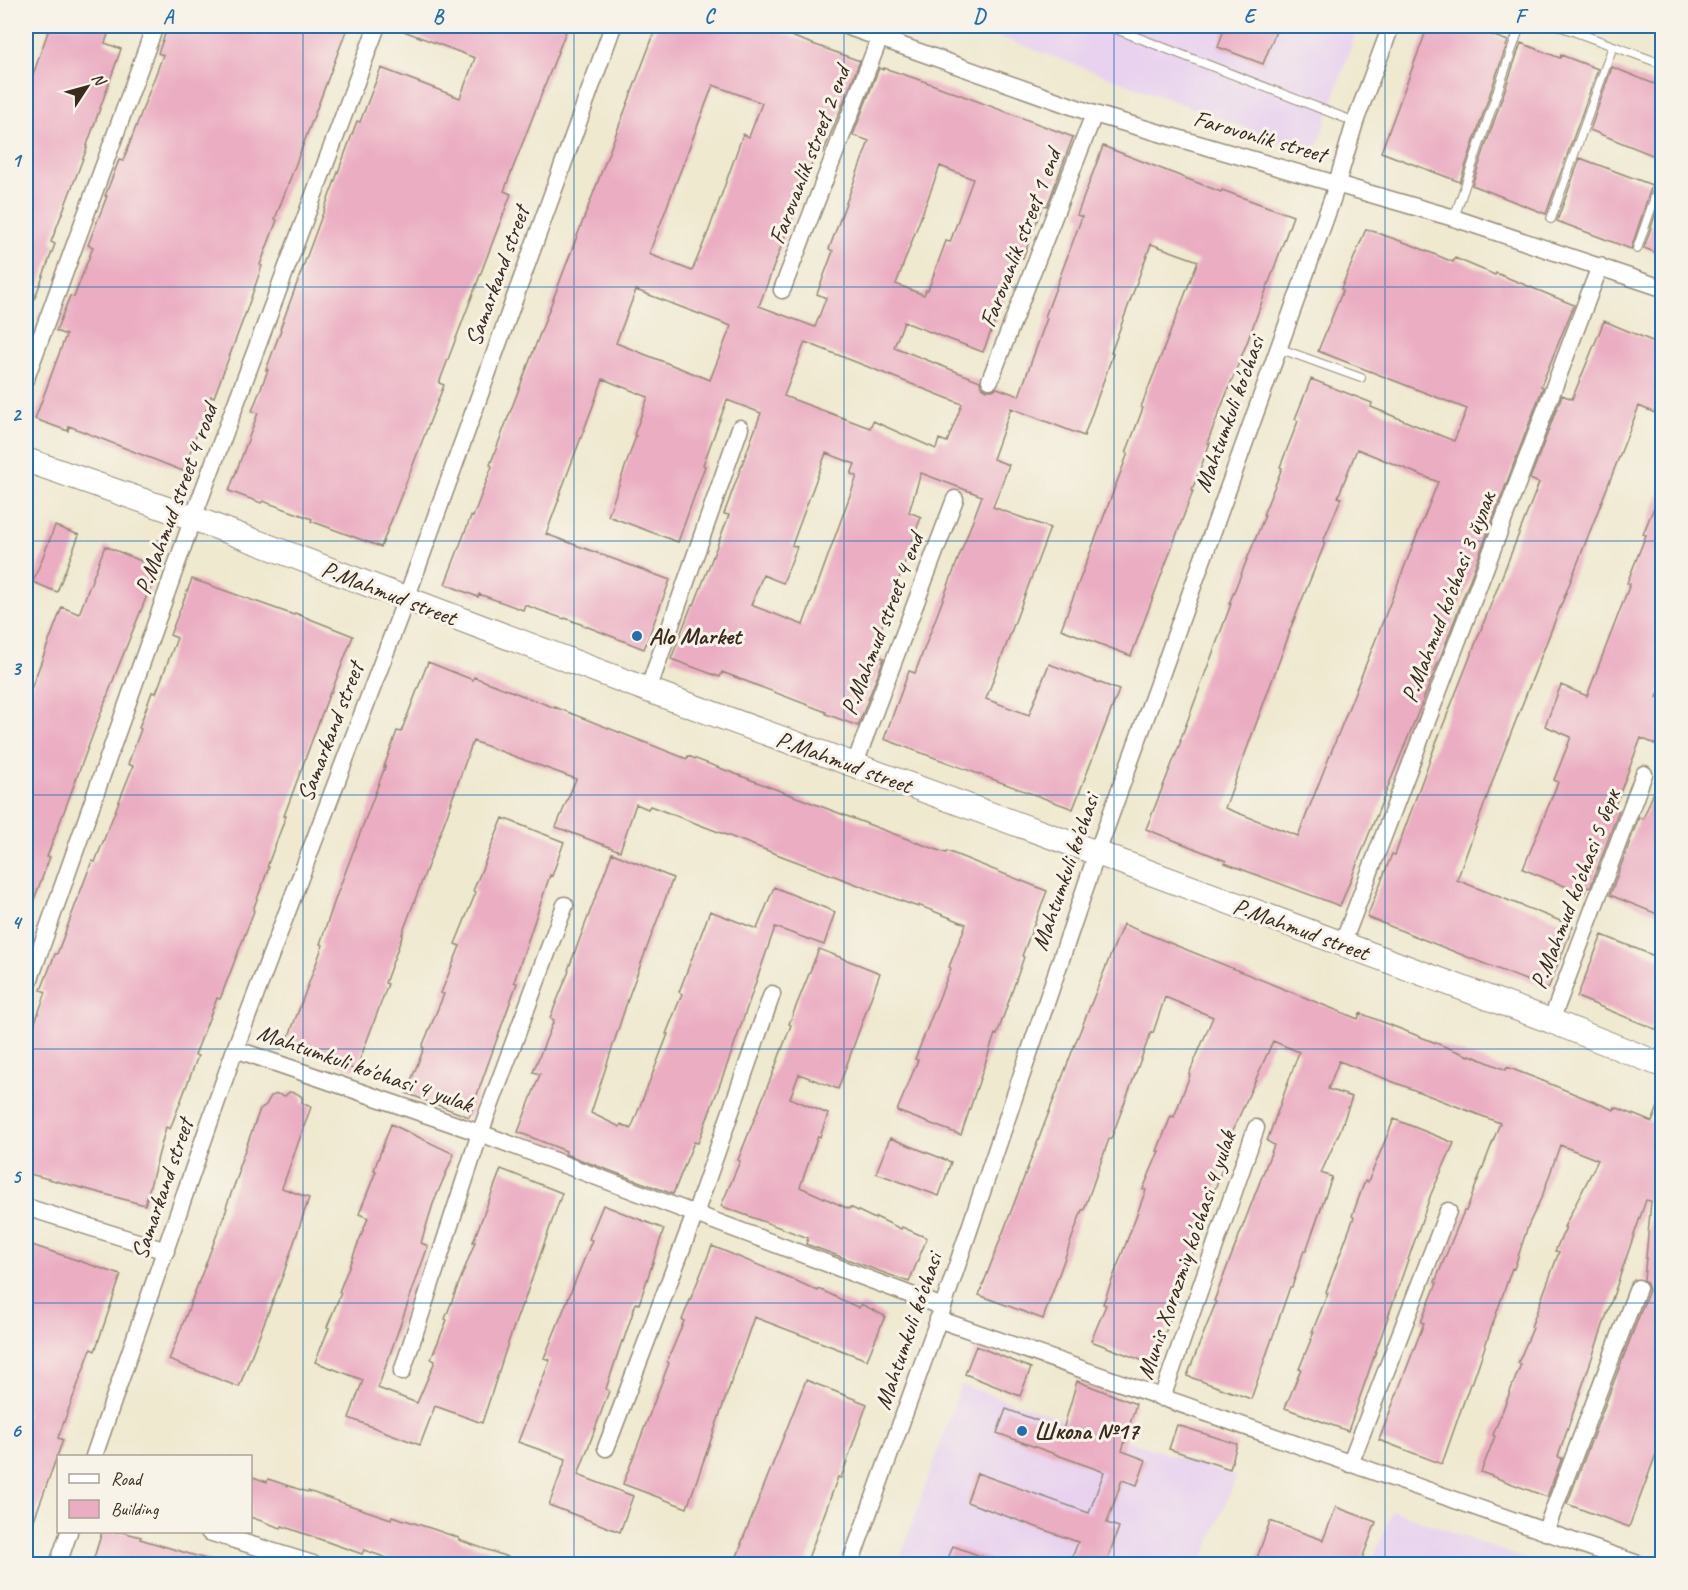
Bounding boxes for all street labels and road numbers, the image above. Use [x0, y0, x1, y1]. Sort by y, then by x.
street label: Farovanlik street 2 end [761, 58, 858, 248]
street label: Farovonlik street [1190, 103, 1333, 170]
street label: Farovanlik street 1 end [972, 141, 1069, 331]
street label: Samarkand street [458, 199, 537, 350]
street label: Mahtumkuli ko'chasi [1187, 330, 1272, 496]
street label: P.Mahmud street 4 road [128, 396, 226, 598]
street label: P.Mahmud ko'chasi 3 йулак [1394, 485, 1503, 707]
street label: P.Mahmud street 4 end [834, 526, 932, 719]
street label: P.Mahmud street [317, 554, 463, 633]
street label: Samarkand street [290, 655, 371, 806]
street label: P.Mahmud street [772, 724, 918, 801]
street label: P.Mahmud ko'chasi 5 берк [1523, 783, 1628, 993]
street label: Mahtumkuli ko'chasi [1024, 787, 1107, 954]
street label: P.Mahmud street [1229, 891, 1375, 968]
street label: Mahtumkuli ko'chasi 4 yulak [254, 1017, 479, 1120]
street label: Samarkand street [124, 1112, 201, 1263]
street label: Munis Xorazmiy ko'chasi 4 yulak [1129, 1125, 1243, 1383]
street label: Mahtumkuli ko'chasi [867, 1246, 950, 1413]

